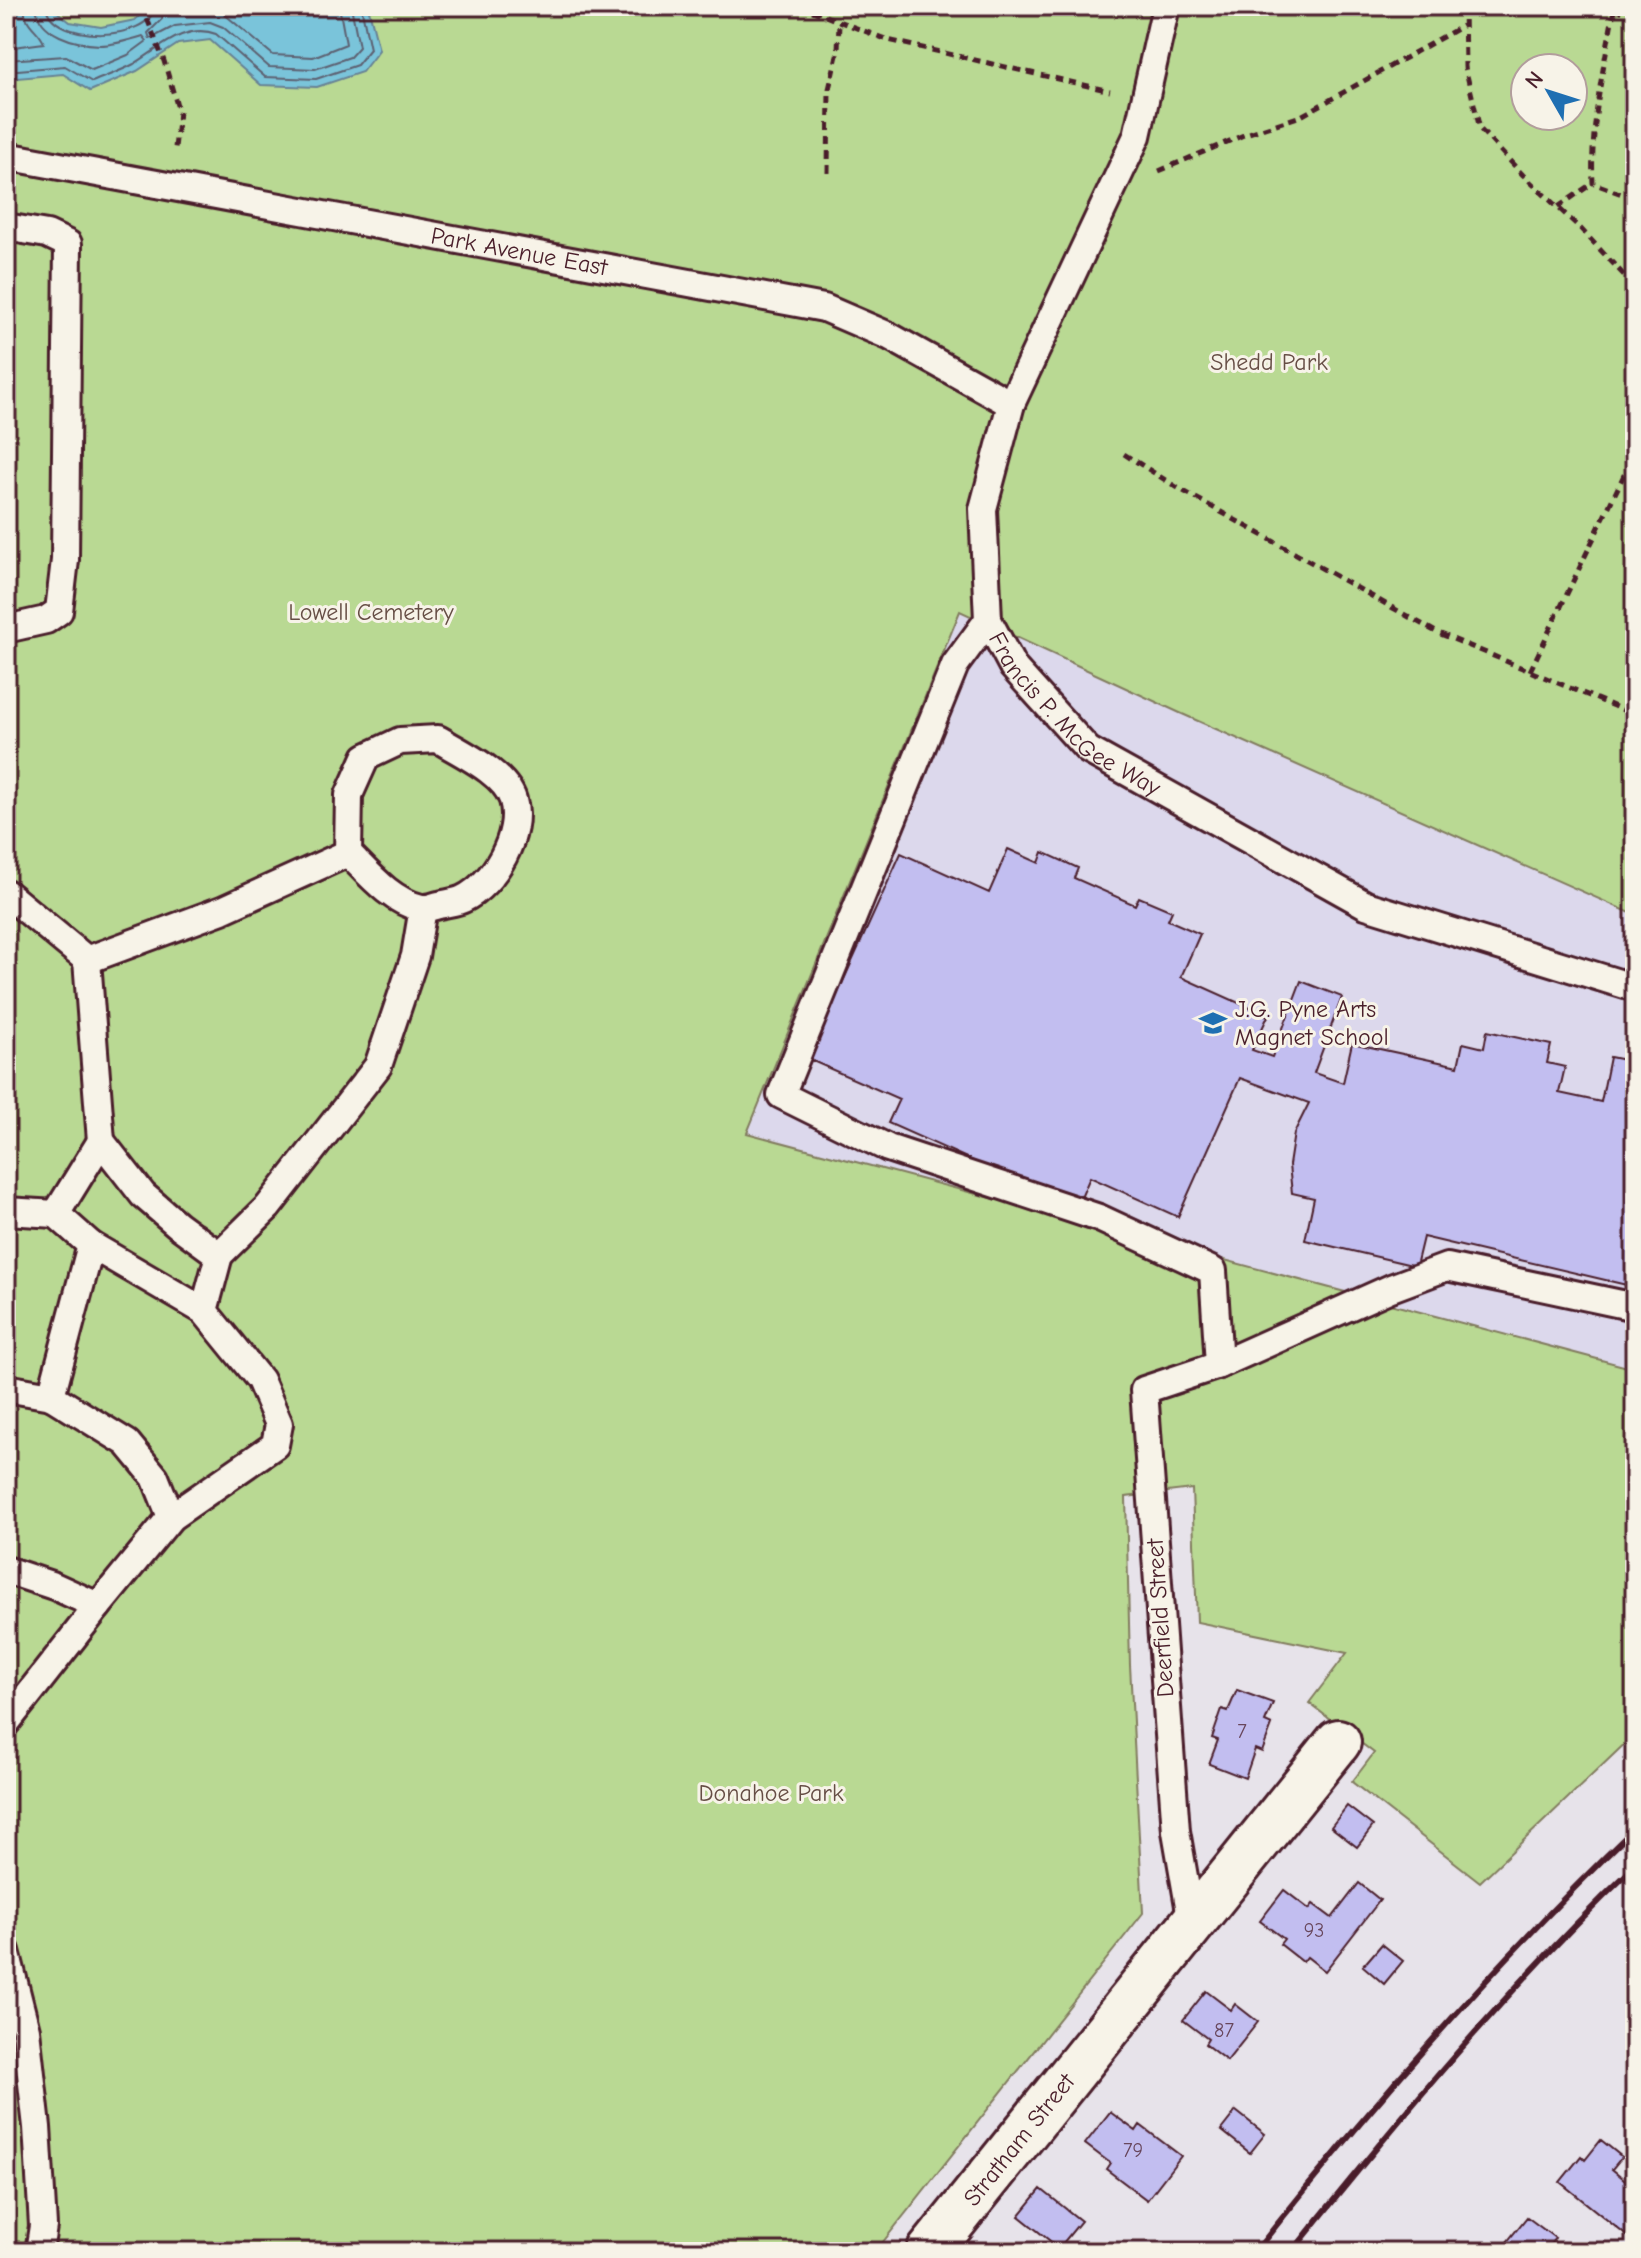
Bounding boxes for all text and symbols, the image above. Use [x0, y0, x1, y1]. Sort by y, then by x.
north arrow [1509, 52, 1589, 132]
text: N [1520, 66, 1549, 94]
street label: Park Avenue East [429, 221, 611, 282]
park label: Shedd Park [1210, 348, 1328, 376]
park label: Lowell Cemetery [288, 598, 454, 626]
street label: Francis P. McGee Way [983, 627, 1166, 802]
place label: J.G. Pyne Arts Magnet School [1235, 995, 1389, 1051]
school or university icon: J.G. Pyne Arts Magnet School [1198, 1008, 1228, 1038]
street label: Deerfield Street [1140, 1537, 1180, 1698]
house number: 7 [1237, 1720, 1247, 1743]
park label: Donahoe Park [698, 1779, 844, 1807]
house number: 93 [1304, 1919, 1324, 1942]
house number: 87 [1214, 2019, 1234, 2042]
street label: Stratham Street [958, 2067, 1081, 2212]
house number: 79 [1123, 2139, 1143, 2162]

